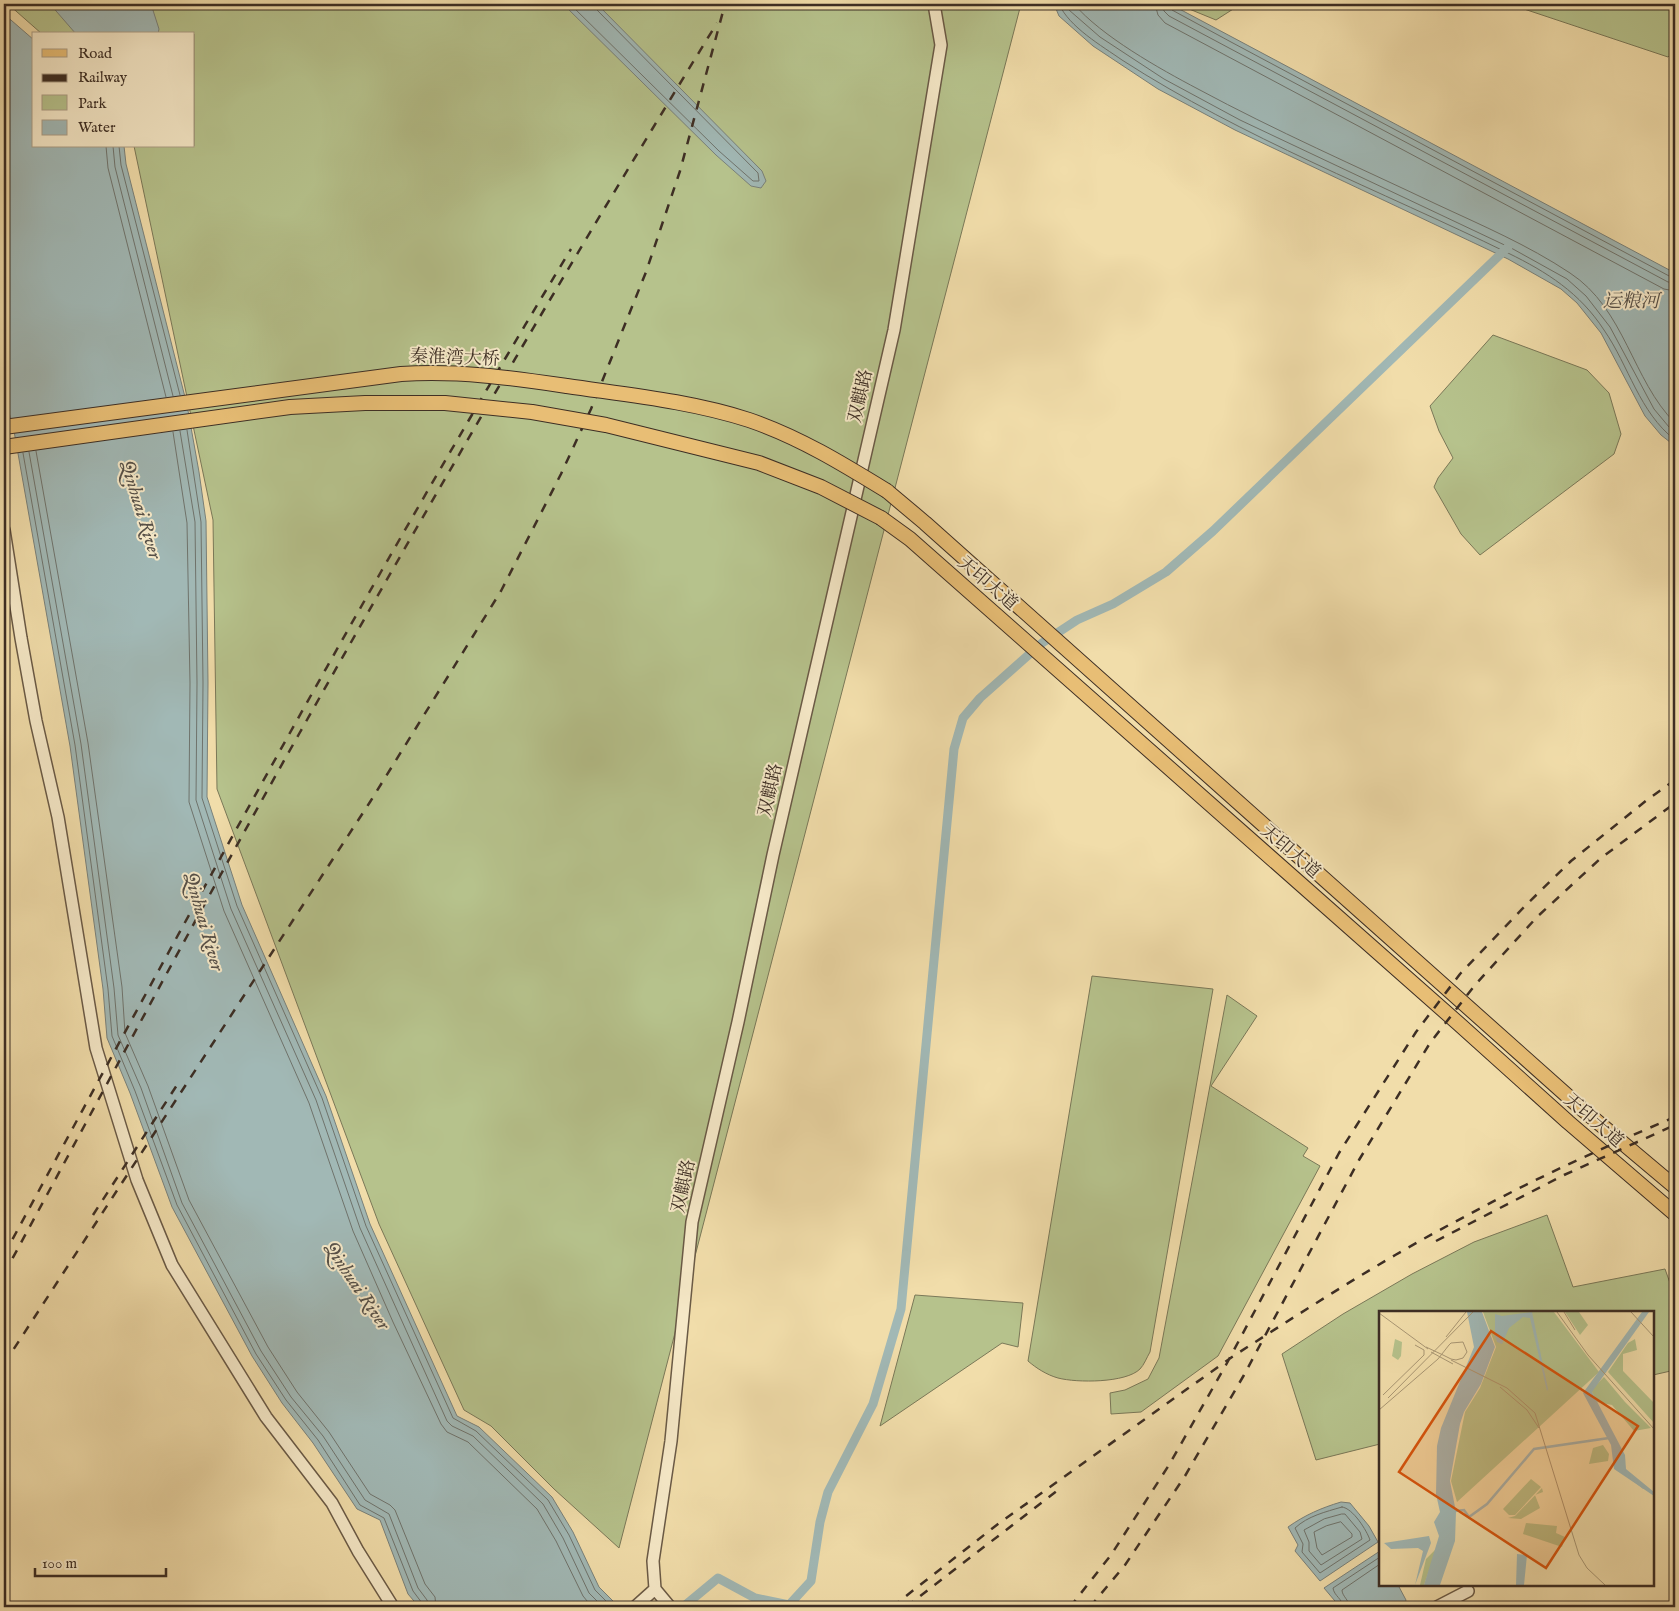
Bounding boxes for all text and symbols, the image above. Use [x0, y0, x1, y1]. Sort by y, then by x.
legend [32, 32, 195, 148]
text: Road [78, 44, 113, 63]
text: Railway [78, 68, 128, 87]
text: Park [78, 94, 108, 113]
text: Water [78, 118, 116, 137]
water label: 运粮河 [1602, 290, 1662, 314]
street label: 秦淮湾大桥 [410, 345, 500, 372]
street label: 双麒路 [844, 367, 879, 425]
water label: Qinhuai River [114, 457, 167, 563]
street label: 天印大道 [952, 552, 1022, 616]
street label: 双麒路 [754, 761, 789, 819]
street label: 天印大道 [1255, 820, 1325, 884]
water label: Qinhuai River [177, 869, 229, 975]
street label: 天印大道 [1558, 1089, 1628, 1153]
street label: 双麒路 [668, 1158, 701, 1215]
water label: Qinhuai River [318, 1237, 396, 1336]
inset map [1379, 1311, 1654, 1586]
scale bar [35, 1546, 166, 1578]
text: 100 m [42, 1554, 78, 1573]

